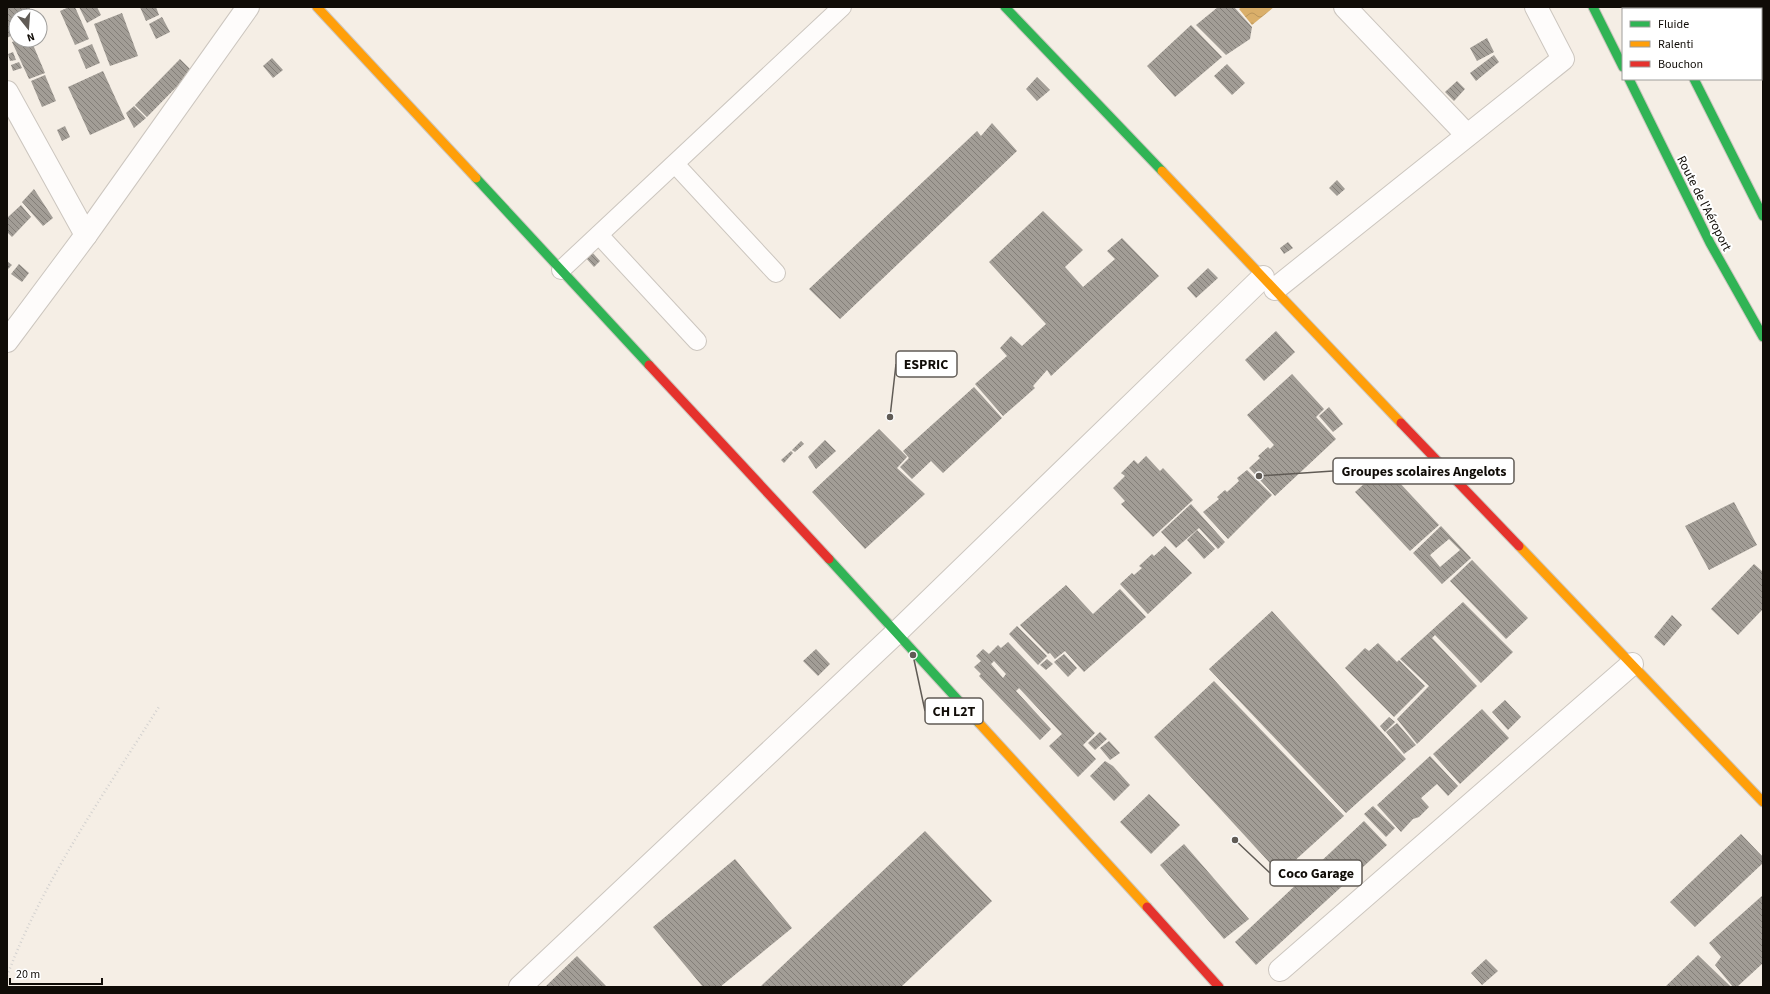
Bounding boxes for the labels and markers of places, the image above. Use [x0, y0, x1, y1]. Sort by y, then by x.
callout: ESPRIC [896, 351, 957, 377]
callout: Groupes scolaires Angelots [1333, 458, 1514, 484]
callout: CH L2T [925, 698, 983, 724]
callout: Coco Garage [1270, 860, 1362, 886]

